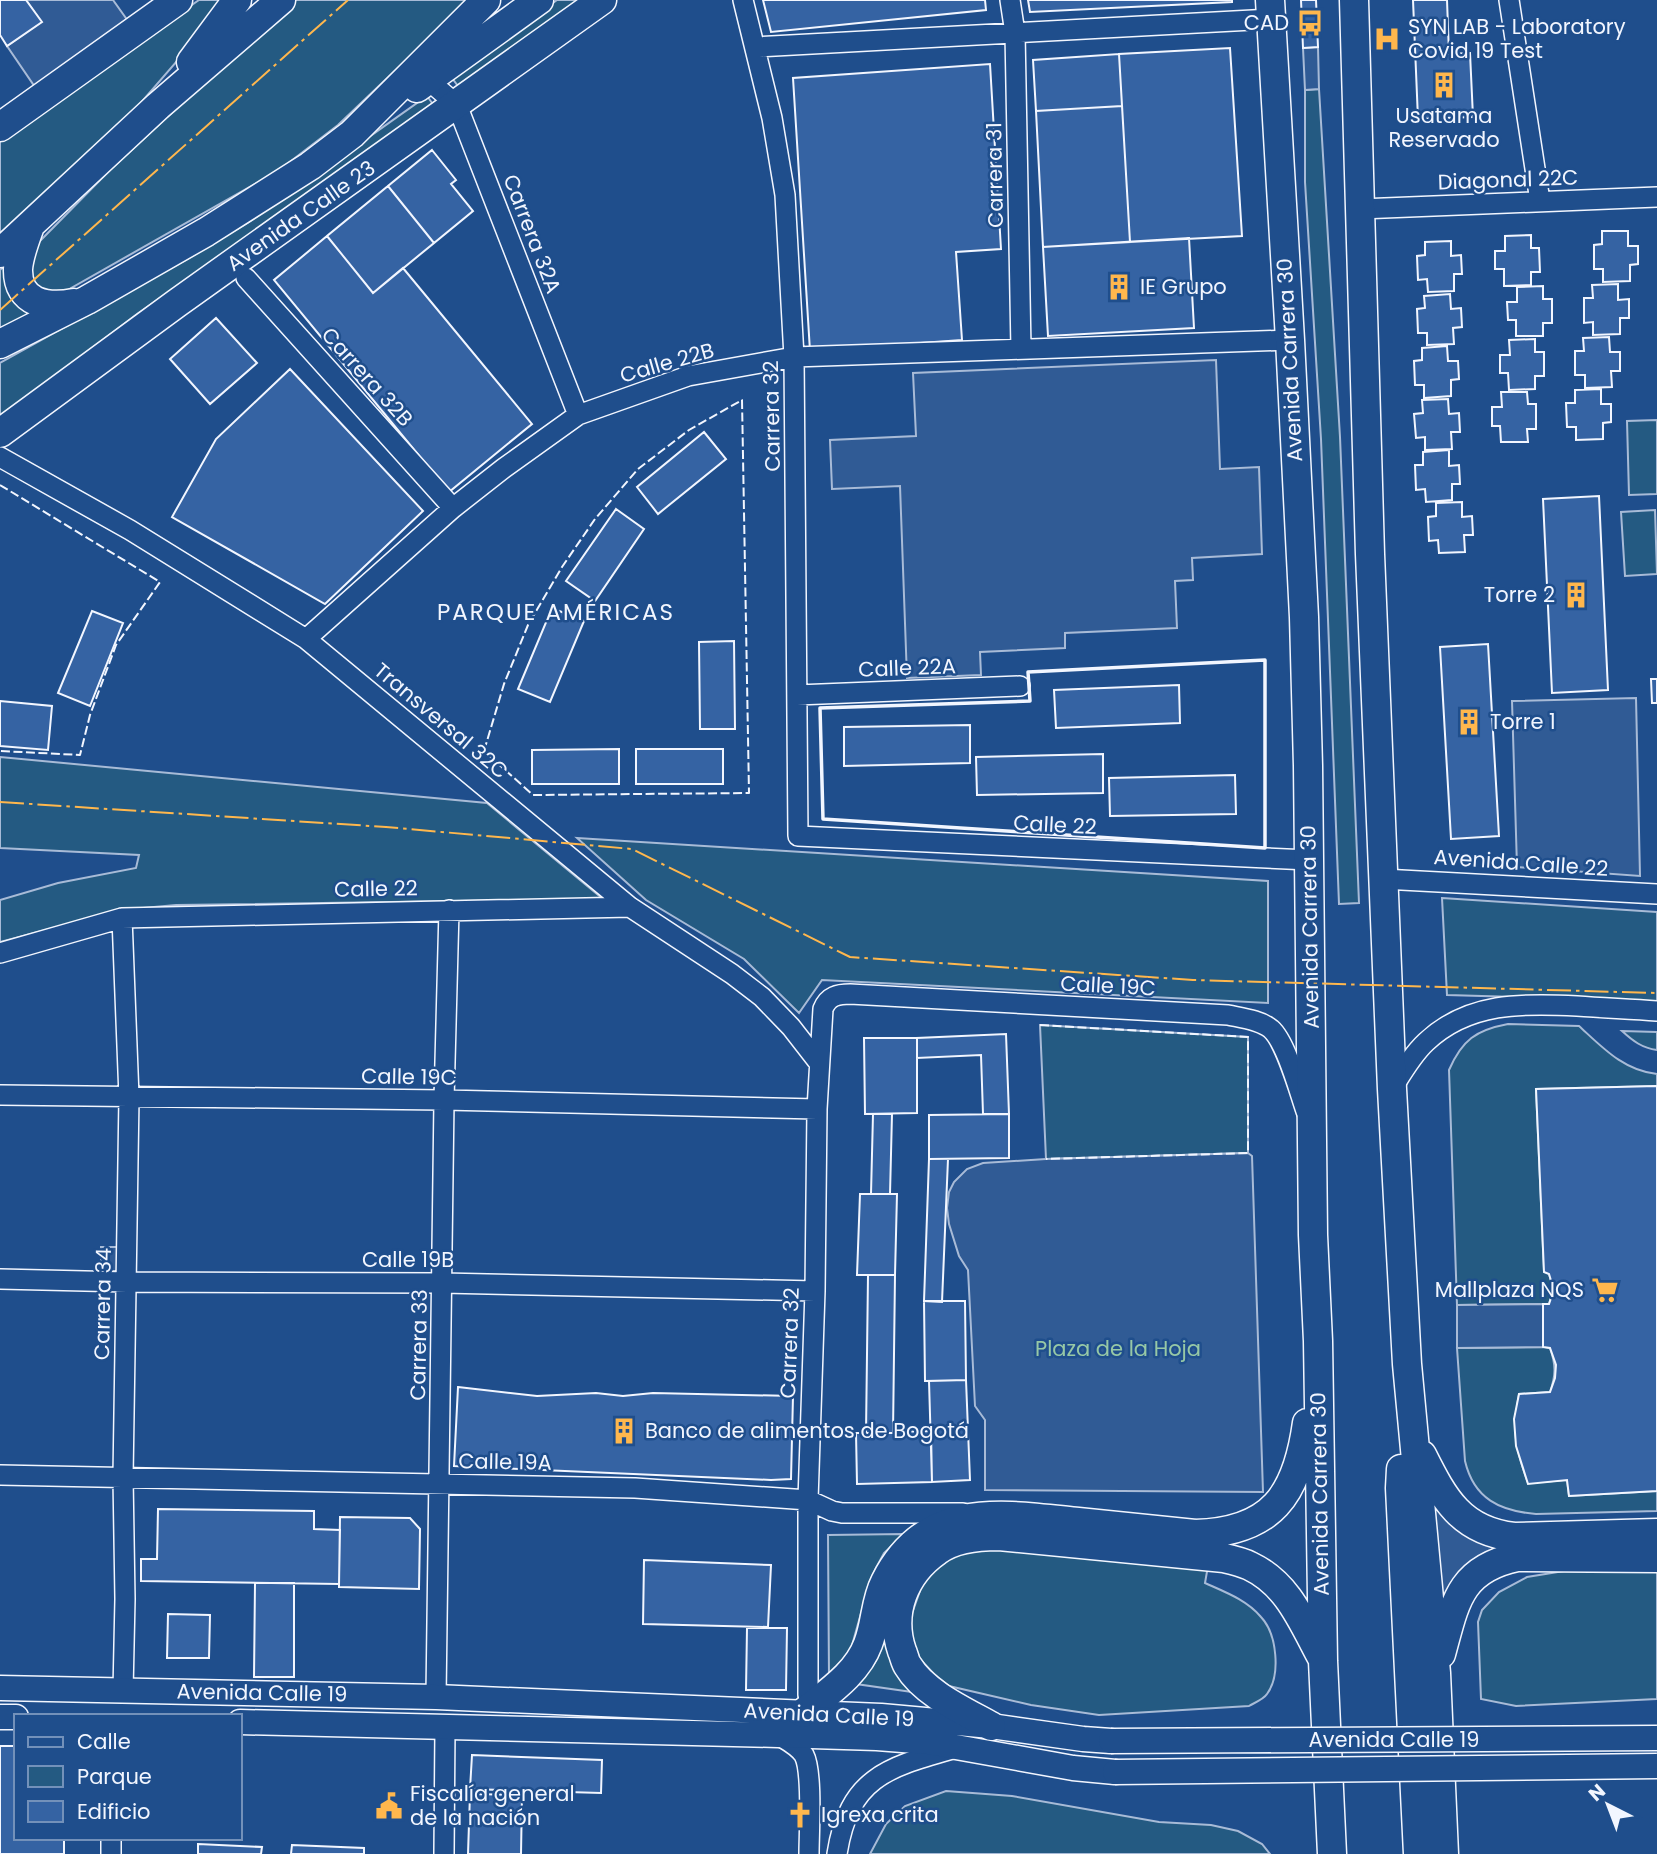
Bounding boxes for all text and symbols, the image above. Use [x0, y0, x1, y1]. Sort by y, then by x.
place label: CAD [1244, 8, 1289, 37]
bus stop icon: CAD [1295, 8, 1325, 38]
place label: SYN LAB - Laboratory Covid 19 Test [1408, 12, 1626, 65]
hospital icon: SYN LAB - Laboratory Covid 19 Test [1372, 24, 1402, 54]
building icon: Usatama Reservado [1429, 70, 1459, 100]
place label: Usatama Reservado [1388, 101, 1500, 154]
street label: Carrera 31 [979, 122, 1010, 228]
street label: Avenida Calle 23 [221, 153, 381, 278]
street label: Diagonal 22C [1437, 163, 1579, 196]
street label: Carrera 32A [496, 170, 568, 298]
street label: Avenida Carrera 30 [1270, 257, 1309, 463]
building icon: IE Grupo [1104, 272, 1134, 302]
place label: IE Grupo [1140, 272, 1227, 301]
street label: Carrera 32B [315, 321, 420, 432]
street label: Calle 22B [617, 335, 717, 390]
street label: Carrera 32 [756, 360, 787, 472]
place label: Torre 2 [1484, 580, 1555, 609]
building icon: Torre 2 [1561, 580, 1591, 610]
district label: PARQUE AMÉRICAS [437, 596, 675, 628]
street label: Calle 22A [858, 651, 956, 684]
street label: Transversal 32C [368, 656, 515, 785]
building icon: Torre 1 [1454, 707, 1484, 737]
place label: Torre 1 [1490, 707, 1556, 736]
street label: Calle 22 [1013, 808, 1097, 841]
street label: Avenida Carrera 30 [1293, 825, 1326, 1029]
street label: Avenida Calle 22 [1433, 842, 1609, 883]
street label: Calle 22 [334, 873, 418, 904]
street label: Calle 19C [1060, 969, 1156, 1002]
street label: Calle 19C [361, 1061, 457, 1092]
street label: Calle 19B [362, 1245, 454, 1274]
street label: Carrera 34 [87, 1248, 118, 1360]
place label: Mallplaza NQS [1435, 1275, 1584, 1304]
supermarket icon: Mallplaza NQS [1590, 1275, 1620, 1305]
street label: Carrera 32 [773, 1287, 806, 1399]
street label: Carrera 33 [403, 1289, 434, 1401]
park label: Plaza de la Hoja [1035, 1334, 1201, 1363]
street label: Avenida Carrera 30 [1303, 1392, 1336, 1596]
building icon: Banco de alimentos de Bogotá [609, 1416, 639, 1446]
place label: Banco de alimentos de Bogotá [645, 1416, 969, 1445]
street label: Calle 19A [458, 1446, 552, 1477]
street label: Avenida Calle 19 [176, 1677, 348, 1708]
street label: Avenida Calle 19 [743, 1696, 915, 1733]
legend [14, 1714, 242, 1840]
street label: Avenida Calle 19 [1309, 1725, 1479, 1754]
text: Calle [77, 1727, 131, 1756]
text: Parque [77, 1762, 152, 1791]
north arrow [1573, 1770, 1643, 1840]
text: N [1583, 1778, 1611, 1808]
place label: Fiscalía general de la nación [410, 1779, 575, 1832]
public building icon: Fiscalía general de la nación [374, 1791, 404, 1821]
text: Edificio [77, 1797, 151, 1826]
church icon: Igrexa crita [785, 1800, 815, 1830]
place label: Igrexa crita [821, 1800, 939, 1829]

